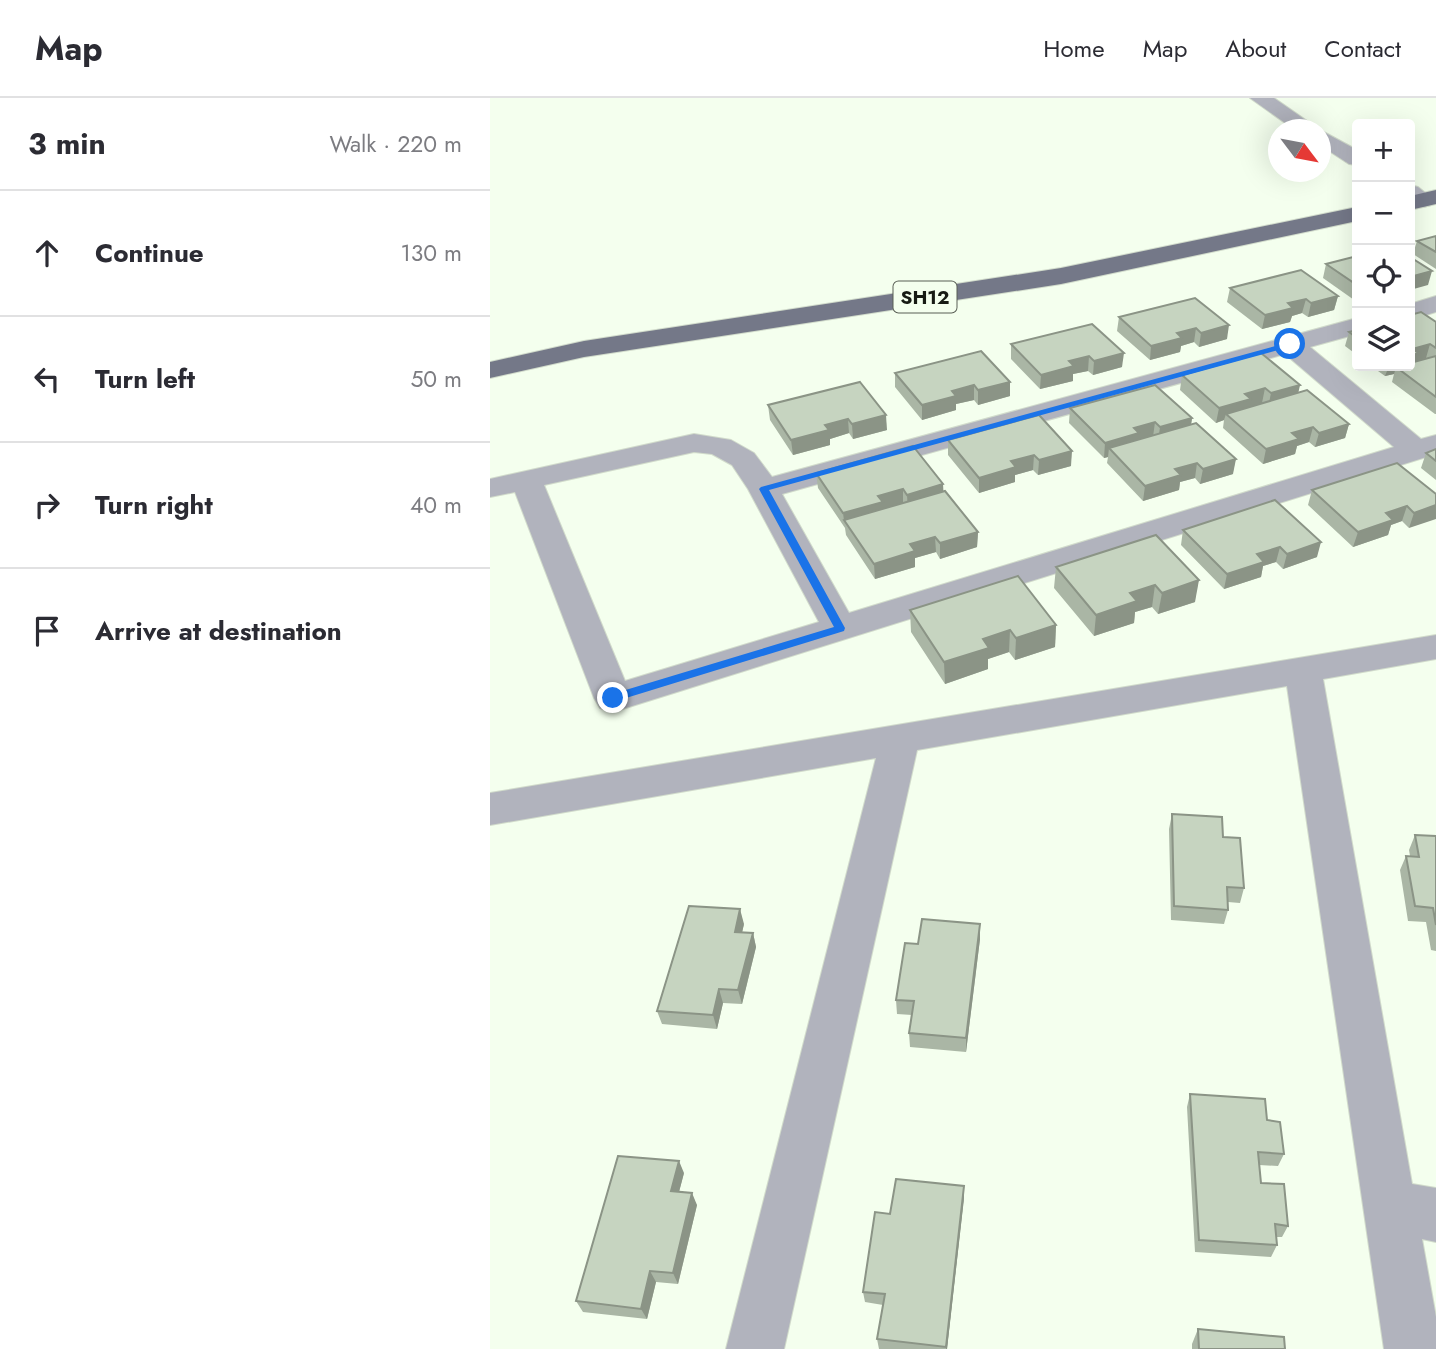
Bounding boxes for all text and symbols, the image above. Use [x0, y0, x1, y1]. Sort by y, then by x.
text: Map [35, 25, 103, 72]
text: Home [1043, 31, 1105, 66]
text: Map [1143, 31, 1187, 66]
text: About [1225, 31, 1286, 66]
text: Contact [1324, 31, 1401, 66]
north arrow [1268, 119, 1331, 182]
map controls [1352, 119, 1415, 371]
button: + [1352, 119, 1415, 182]
text: 3 min [28, 122, 106, 165]
text: Walk · 220 m [330, 127, 462, 161]
button: − [1352, 182, 1415, 245]
icon: ahead [28, 234, 66, 272]
text: Continue [95, 234, 204, 272]
text: 130 m [400, 236, 462, 270]
button: locate [1352, 245, 1415, 308]
road number: SH12 [894, 281, 956, 312]
button: layers [1352, 308, 1415, 371]
route start [1274, 328, 1305, 359]
icon: left [28, 360, 66, 398]
text: Turn left [95, 360, 195, 398]
text: 50 m [410, 362, 462, 396]
icon: right [28, 486, 66, 524]
text: Turn right [95, 486, 213, 524]
text: 40 m [410, 488, 462, 522]
icon: arrive [28, 612, 66, 650]
text: Arrive at destination [95, 612, 342, 650]
route end [597, 682, 628, 713]

